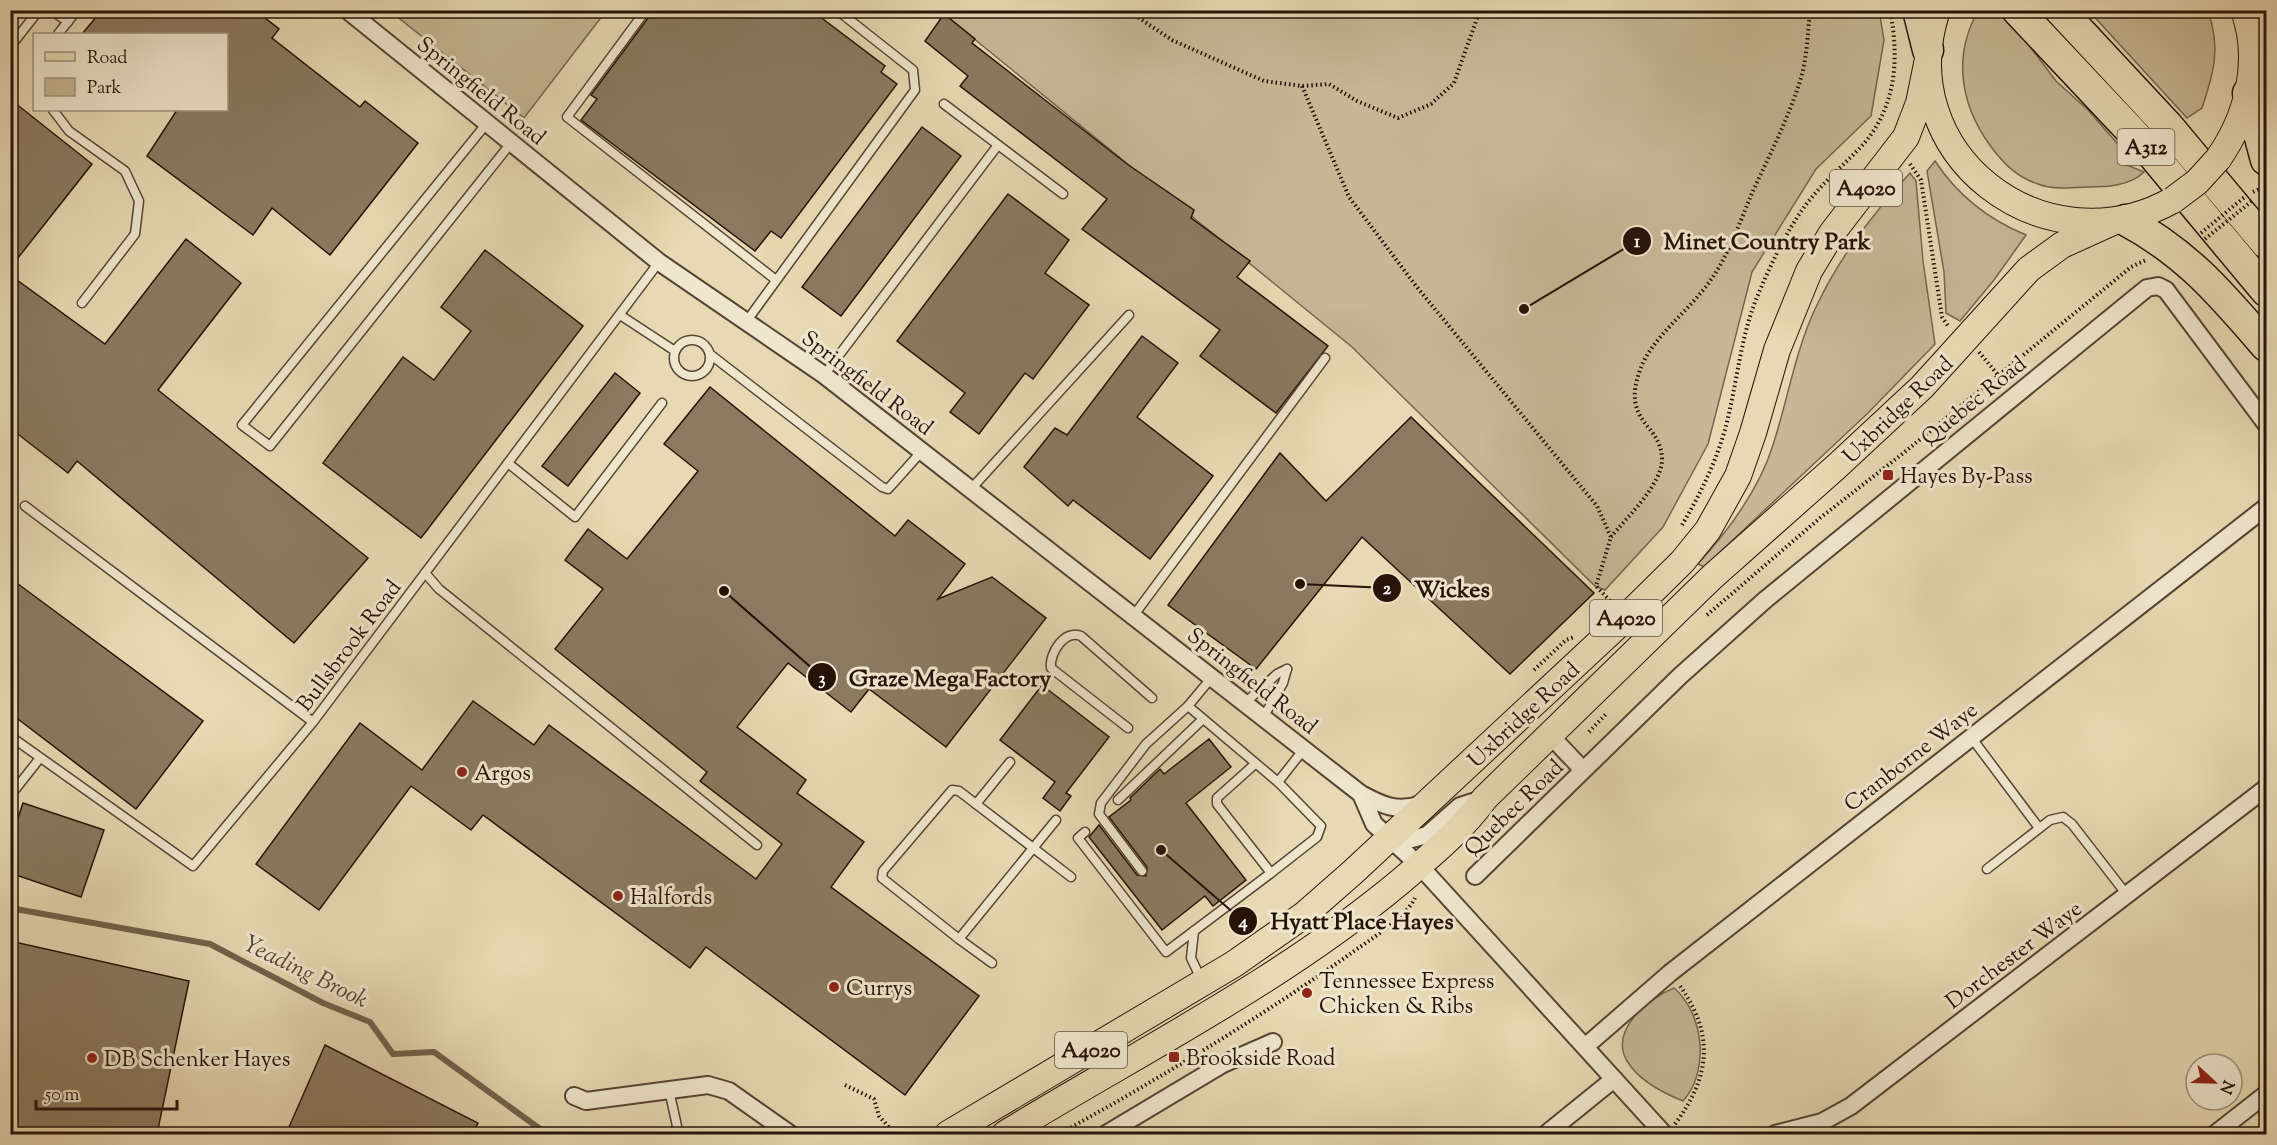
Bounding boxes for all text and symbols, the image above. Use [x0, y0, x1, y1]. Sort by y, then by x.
street label: Springfield Road [409, 30, 552, 154]
legend [33, 33, 228, 111]
text: Road [87, 46, 127, 72]
text: Park [87, 76, 122, 102]
road number: A312 [2118, 129, 2174, 165]
road number: A4020 [1830, 170, 1902, 206]
callout: Minet Country Park [1622, 220, 1883, 262]
text: Minet Country Park [1664, 226, 1871, 260]
text: 1 [1634, 230, 1641, 256]
street label: Springfield Road [794, 324, 939, 445]
street label: Uxbridge Road [1836, 350, 1962, 472]
street label: Quebec Road [1915, 350, 2035, 455]
place label: Hayes By-Pass [1900, 462, 2033, 494]
marker: Hayes By-Pass [1881, 468, 1895, 482]
callout: Wickes [1372, 567, 1502, 609]
street label: Bullsbrook Road [290, 574, 411, 719]
text: Wickes [1414, 574, 1490, 608]
text: 2 [1383, 577, 1392, 603]
road number: A4020 [1590, 600, 1662, 636]
street label: Springfield Road [1179, 621, 1323, 744]
callout: Graze Mega Factory [807, 656, 1064, 698]
street label: Uxbridge Road [1462, 656, 1588, 777]
text: Graze Mega Factory [849, 663, 1051, 697]
text: 3 [818, 667, 826, 693]
street label: Cranborne Waye [1838, 696, 1986, 821]
street label: Quebec Road [1458, 753, 1572, 865]
place label: Argos [474, 759, 531, 791]
marker: Argos [455, 765, 469, 779]
place label: Halfords [630, 883, 712, 915]
marker: Halfords [611, 889, 625, 903]
street label: Dorchester Waye [1940, 894, 2090, 1018]
callout: Hyatt Place Hayes [1228, 900, 1466, 942]
text: Hyatt Place Hayes [1270, 906, 1454, 940]
text: 4 [1237, 910, 1248, 936]
water label: Yeading Brook [237, 928, 374, 1018]
place label: Tennessee Express Chicken & Ribs [1319, 967, 1494, 1024]
place label: Currys [846, 974, 912, 1006]
marker: Currys [827, 980, 841, 994]
marker: Tennessee Express Chicken & Ribs [1300, 986, 1314, 1000]
road number: A4020 [1055, 1032, 1127, 1068]
place label: Brookside Road [1186, 1044, 1335, 1076]
place label: DB Schenker Hayes [104, 1045, 290, 1077]
marker: Brookside Road [1167, 1050, 1181, 1064]
marker: DB Schenker Hayes [85, 1051, 99, 1065]
north arrow [2184, 1052, 2244, 1112]
scale bar [36, 1073, 177, 1111]
text: N [2212, 1076, 2239, 1097]
text: 50 m [44, 1083, 80, 1109]

